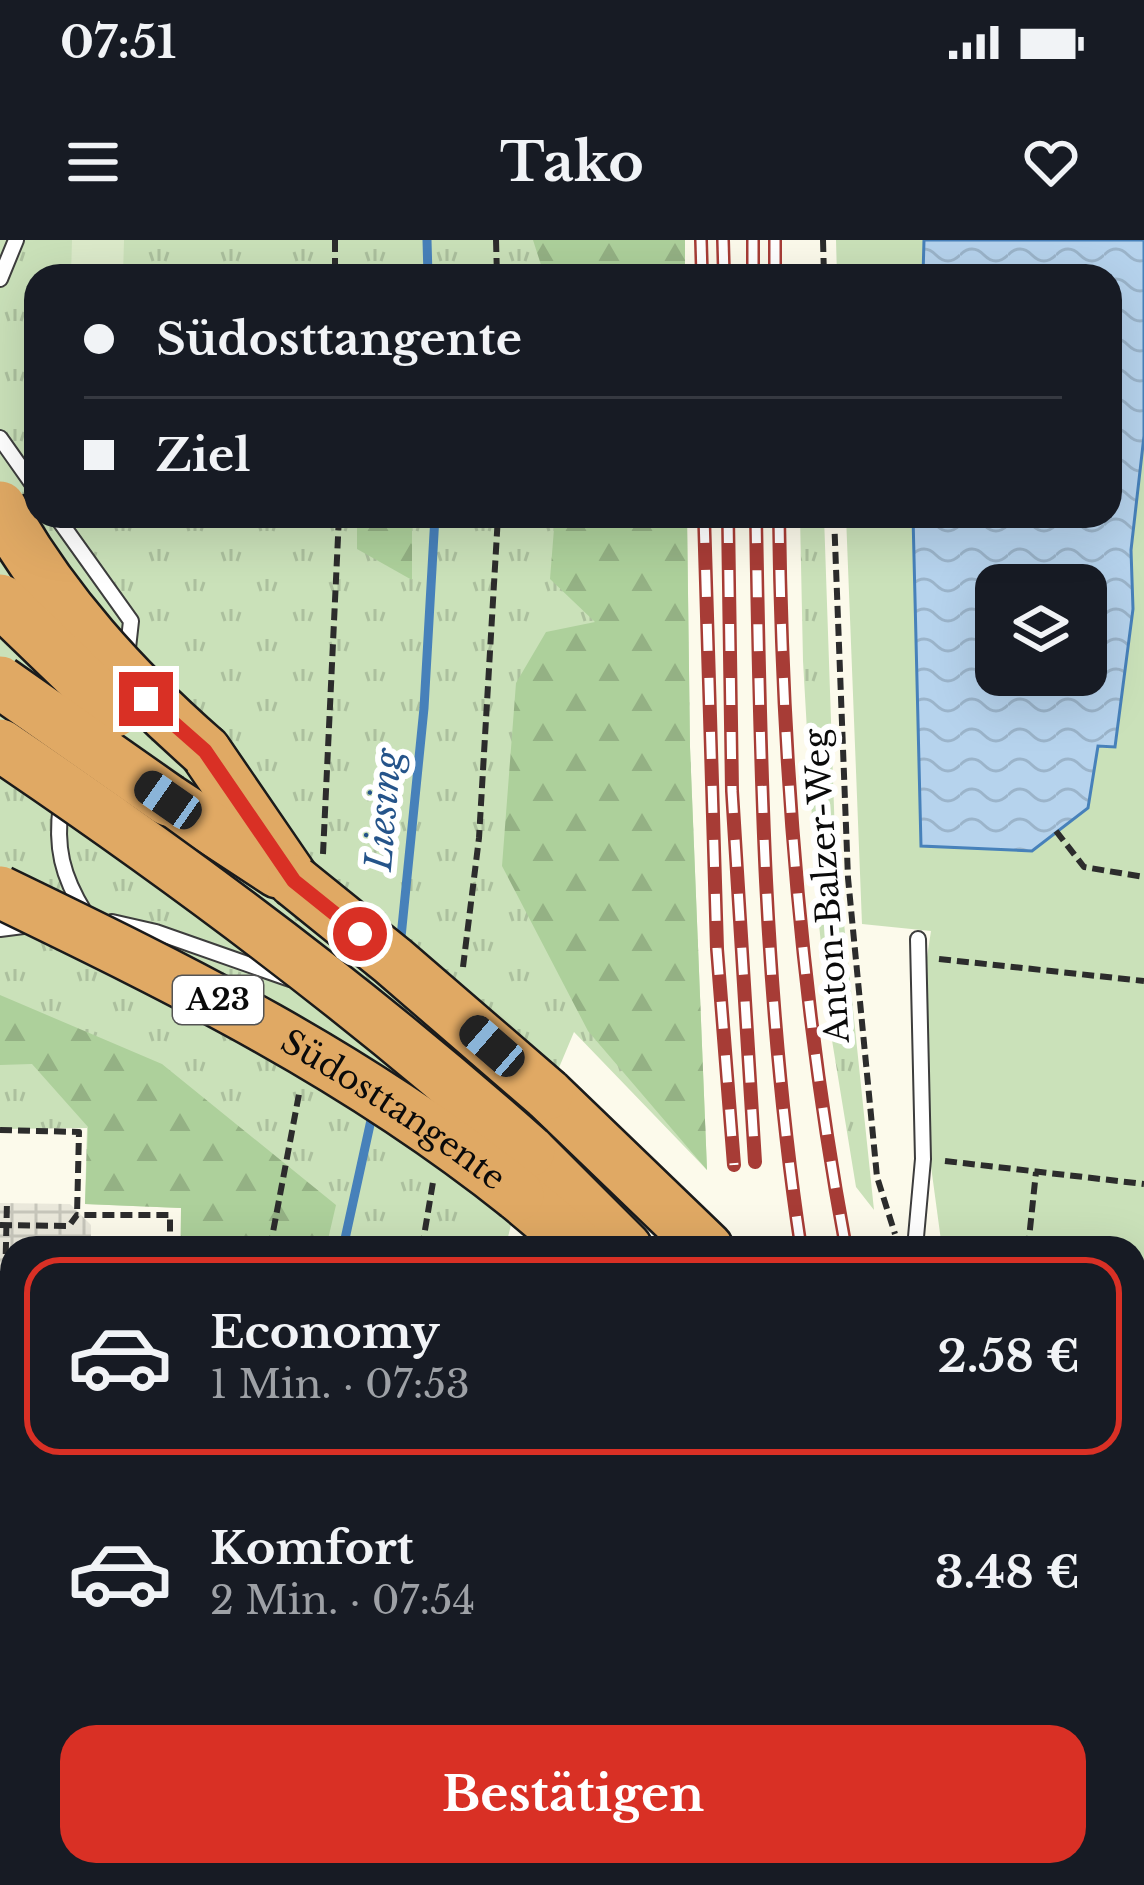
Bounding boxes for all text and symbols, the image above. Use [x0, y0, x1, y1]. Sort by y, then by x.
text: 07:51 [60, 14, 176, 70]
icon: menu [60, 129, 126, 195]
text: Tako [500, 129, 644, 196]
icon: heart [1018, 129, 1084, 195]
text: Südosttangente [156, 311, 522, 367]
text: Ziel [156, 427, 250, 483]
map controls [975, 564, 1107, 696]
button: layers [975, 564, 1107, 696]
route end [119, 672, 173, 726]
street label: Anton-Balzer-Weg [795, 726, 858, 1046]
water label: Liesing [356, 745, 411, 874]
car [128, 765, 208, 835]
route start [333, 907, 387, 961]
road number: A23 [173, 976, 263, 1024]
car [453, 1009, 531, 1083]
street label: Südosttangente [274, 1021, 514, 1199]
icon: car [66, 1302, 174, 1410]
text: Economy [210, 1304, 440, 1360]
text: 2.58 € [937, 1328, 1080, 1384]
text: 1 Min. · 07:53 [210, 1360, 470, 1409]
icon: car [66, 1518, 174, 1626]
text: Komfort [210, 1520, 414, 1576]
text: 3.48 € [935, 1544, 1080, 1600]
text: 2 Min. · 07:54 [210, 1576, 475, 1625]
button: Bestätigen [60, 1725, 1086, 1863]

